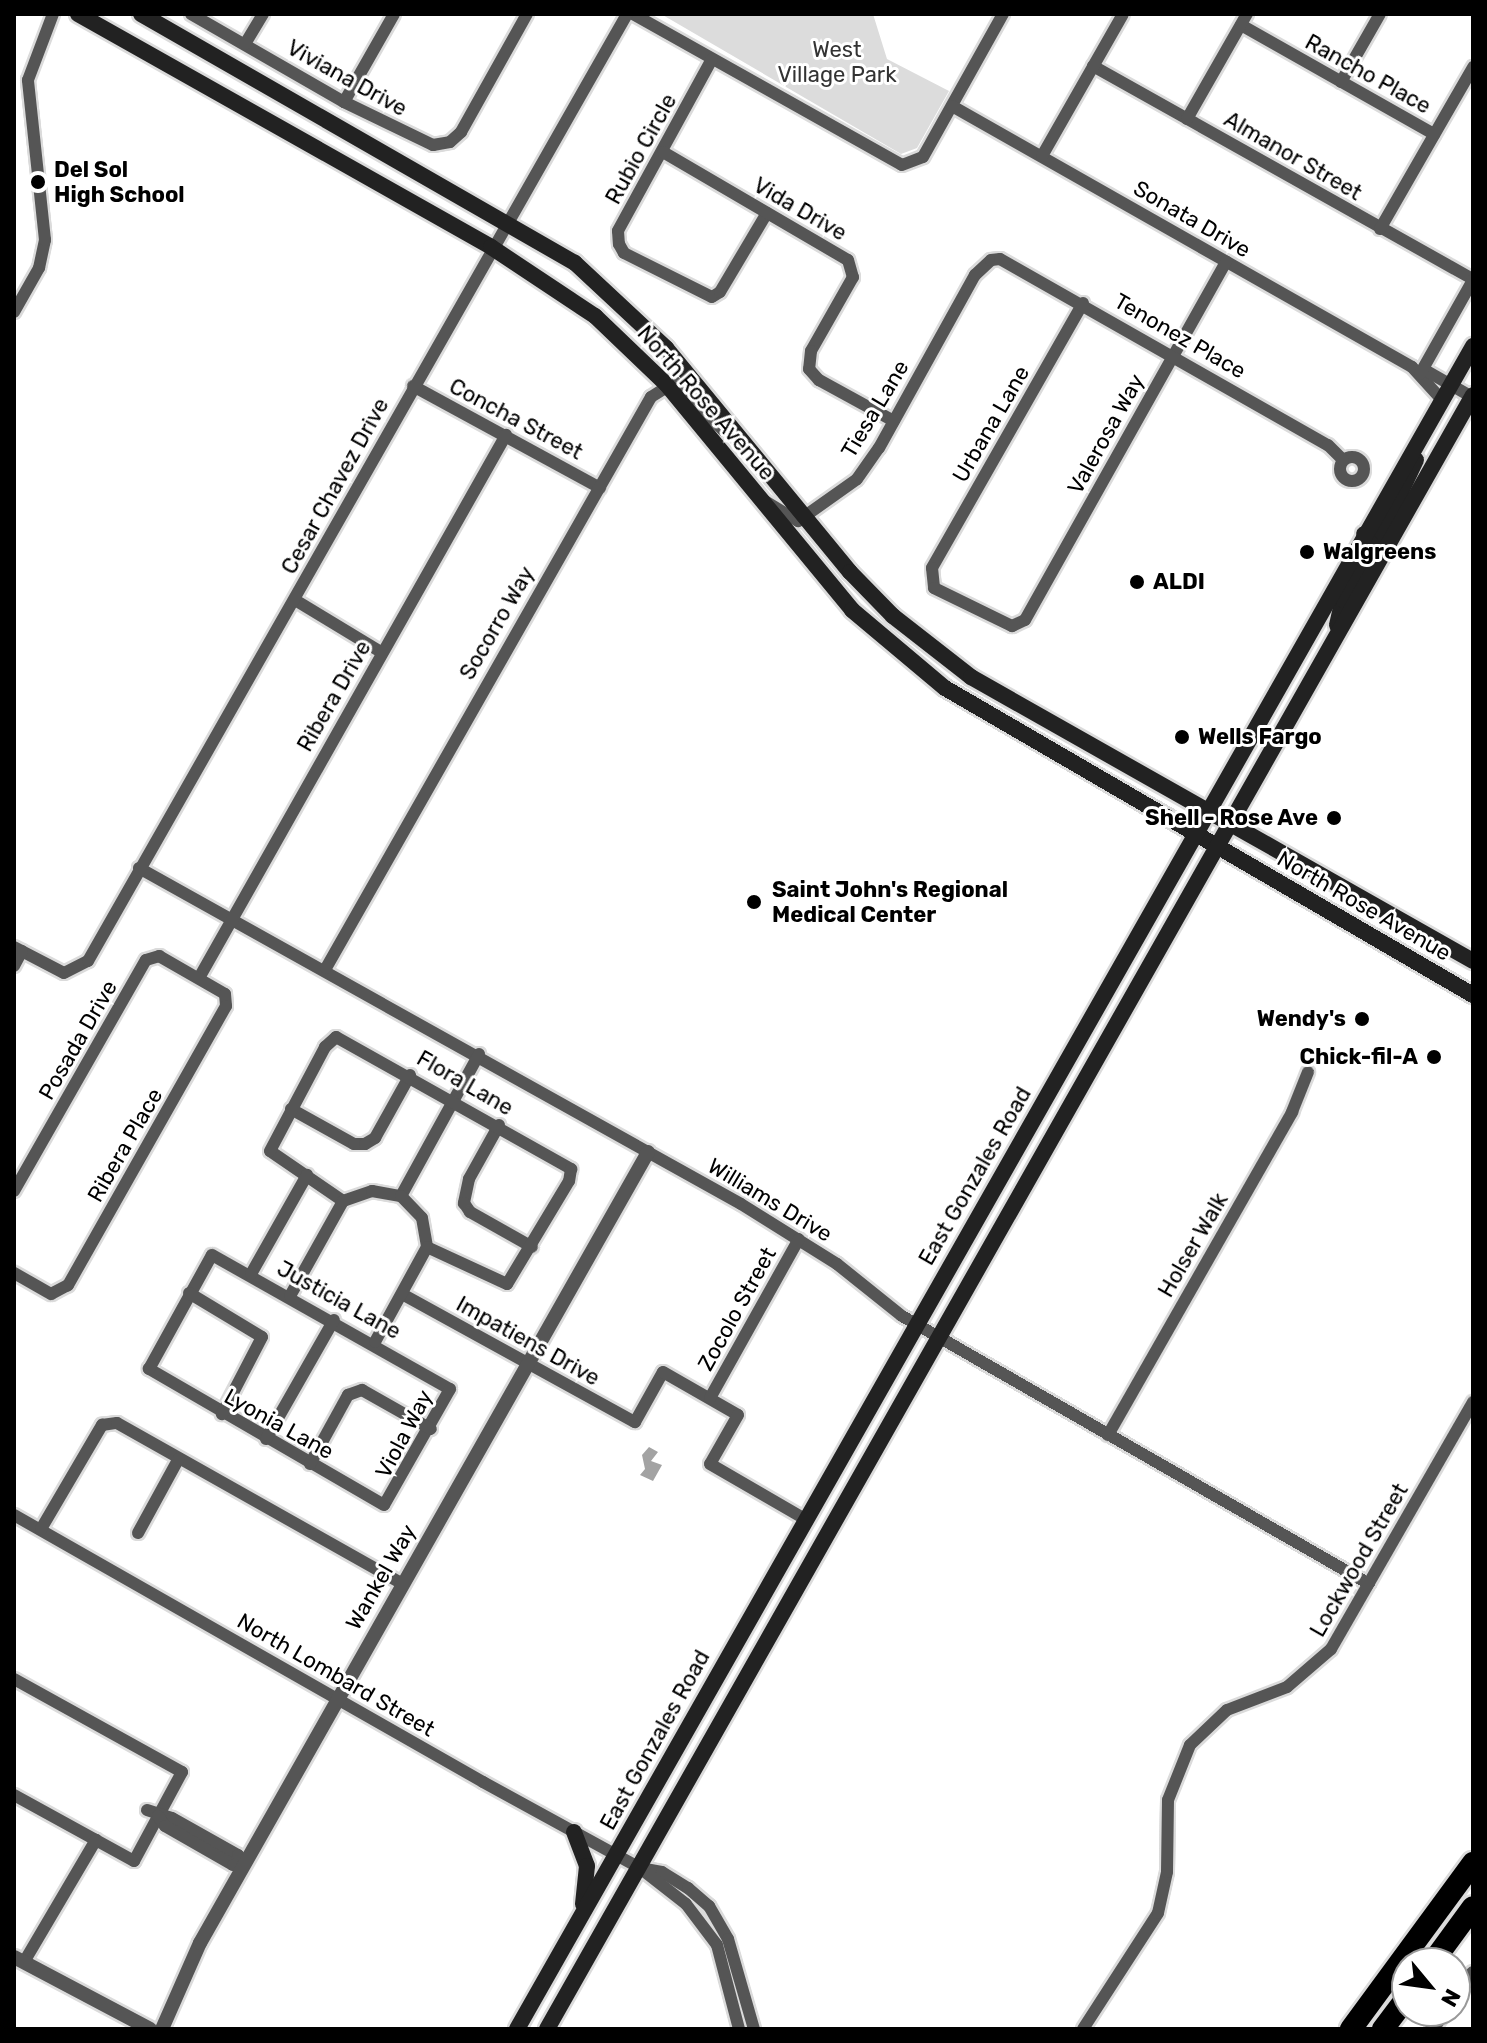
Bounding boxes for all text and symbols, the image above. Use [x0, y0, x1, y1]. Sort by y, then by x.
street label: Rancho Place [1301, 29, 1435, 119]
street label: Viviana Drive [282, 34, 412, 122]
park label: West Village Park [777, 36, 897, 88]
street label: Rubio Circle [600, 89, 682, 209]
street label: Almanor Street [1219, 106, 1367, 206]
place label: Del Sol High School [54, 156, 185, 208]
street label: Vida Drive [749, 172, 851, 246]
marker: Del Sol High School [29, 173, 47, 191]
street label: Sonata Drive [1129, 175, 1255, 263]
street label: Tenonez Place [1110, 288, 1250, 384]
street label: North Rose Avenue [632, 320, 780, 486]
street label: Tiesa Lane [836, 355, 914, 463]
street label: Urbana Lane [947, 361, 1035, 487]
street label: Valerosa Way [1062, 369, 1150, 499]
street label: Concha Street [445, 373, 587, 465]
street label: Cesar Chavez Drive [276, 393, 394, 579]
place label: Walgreens [1323, 539, 1436, 565]
marker: Walgreens [1298, 543, 1316, 561]
street label: Socorro Way [454, 562, 540, 684]
place label: ALDI [1153, 569, 1205, 595]
marker: ALDI [1128, 573, 1146, 591]
street label: Ribera Drive [292, 636, 376, 756]
place label: Wells Fargo [1198, 724, 1322, 750]
marker: Wells Fargo [1173, 728, 1191, 746]
place label: Shell - Rose Ave [1145, 805, 1318, 831]
marker: Shell - Rose Ave [1325, 809, 1343, 827]
street label: North Rose Avenue [1272, 845, 1456, 967]
place label: Saint John's Regional Medical Center [772, 876, 1008, 928]
marker: Saint John's Regional Medical Center [743, 891, 765, 913]
street label: Posada Drive [33, 976, 123, 1104]
place label: Wendy's [1257, 1006, 1346, 1032]
marker: Wendy's [1353, 1010, 1371, 1028]
place label: Chick-fil-A [1299, 1044, 1418, 1070]
street label: Flora Lane [412, 1045, 518, 1121]
marker: Chick-fil-A [1425, 1048, 1443, 1066]
street label: East Gonzales Road [913, 1082, 1037, 1270]
street label: Ribera Place [82, 1083, 168, 1207]
street label: Williams Drive [703, 1153, 837, 1247]
street label: Holser Walk [1152, 1188, 1234, 1302]
street label: Zocolo Street [692, 1243, 782, 1375]
street label: Justicia Lane [273, 1255, 405, 1345]
street label: Impatiens Drive [452, 1291, 604, 1391]
street label: Lyonia Lane [220, 1383, 338, 1465]
street label: Viola Way [370, 1385, 438, 1483]
street label: Lockwood Street [1304, 1479, 1414, 1641]
street label: Wankel Way [340, 1519, 422, 1635]
street label: North Lombard Street [233, 1608, 439, 1742]
street label: East Gonzales Road [595, 1646, 715, 1834]
north arrow [1391, 1947, 1471, 2027]
text: N [1435, 1984, 1466, 2011]

